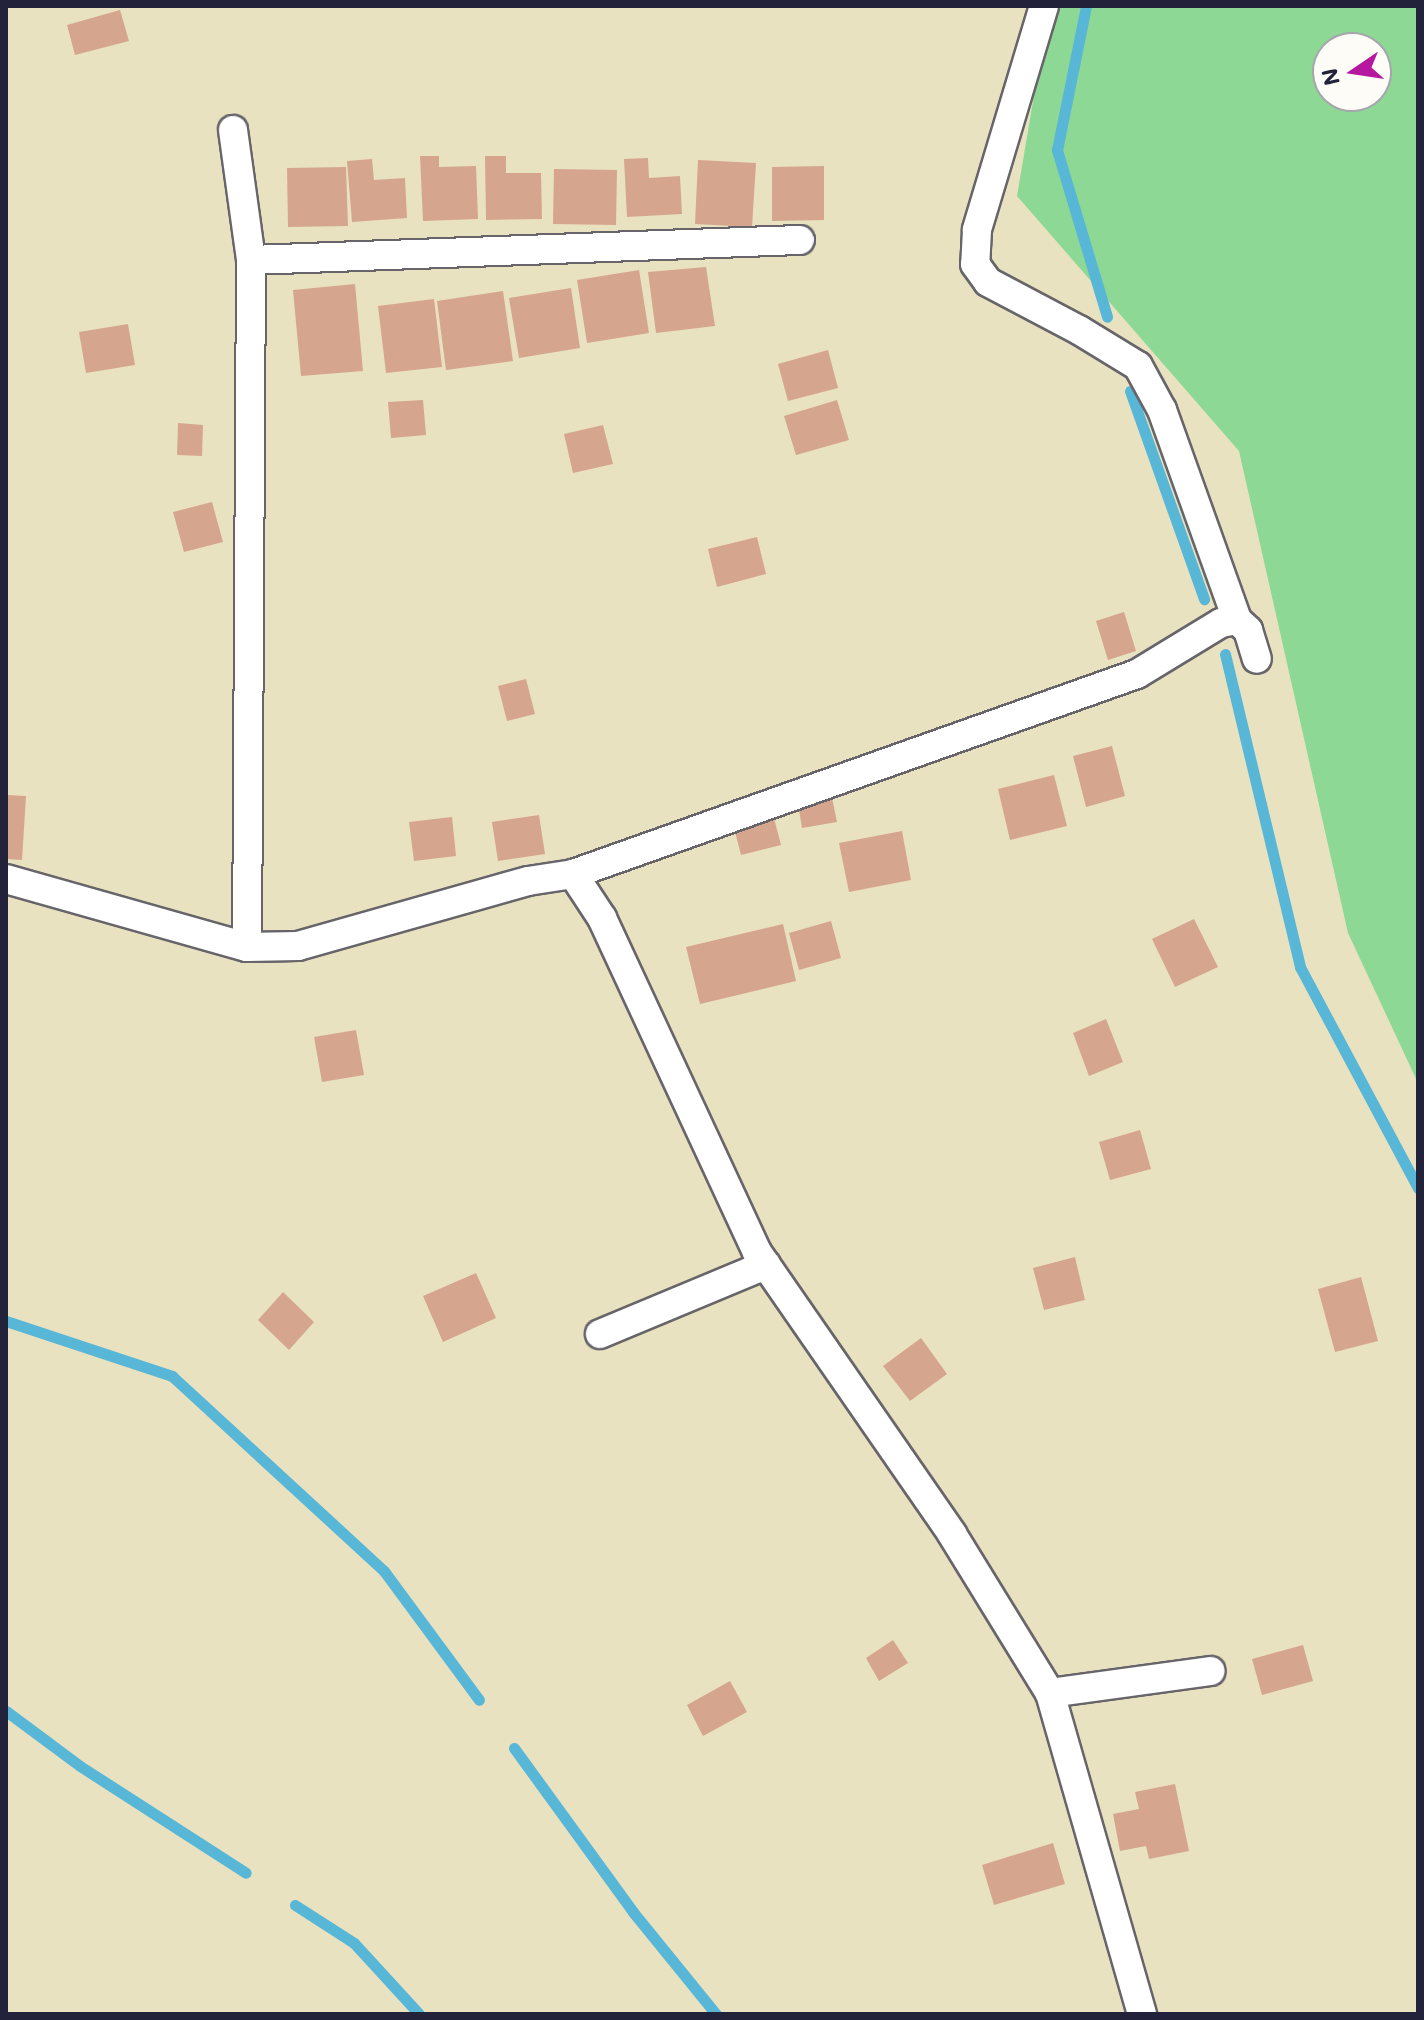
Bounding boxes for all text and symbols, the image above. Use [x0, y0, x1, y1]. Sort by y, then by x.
north arrow [1312, 32, 1392, 112]
text: N [1314, 66, 1346, 88]

